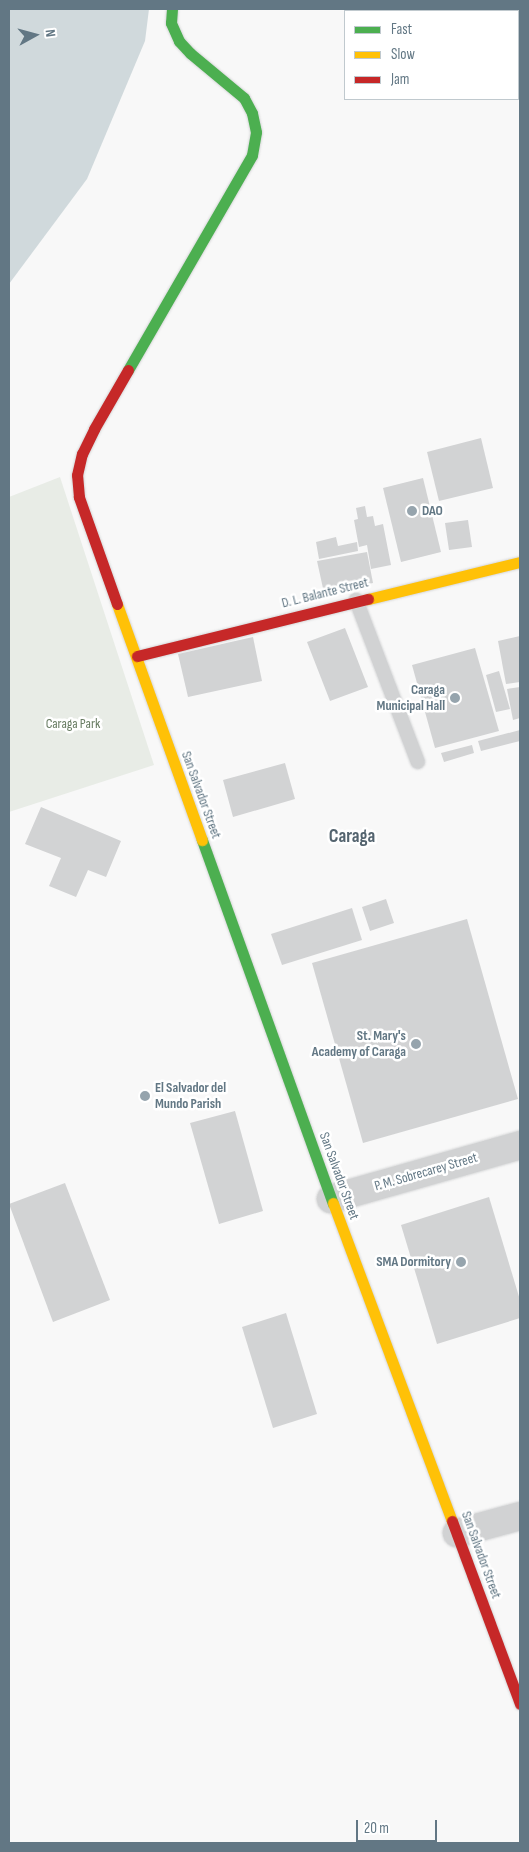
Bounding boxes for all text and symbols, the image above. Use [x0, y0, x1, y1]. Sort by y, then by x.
north arrow [10, 10, 60, 60]
legend [344, 10, 519, 100]
text: Fast [391, 20, 412, 39]
text: N [41, 28, 59, 38]
text: Slow [391, 45, 415, 64]
text: Jam [391, 70, 409, 89]
place label: DAO [422, 503, 443, 519]
marker: DAO [406, 505, 418, 517]
street label: D. L. Balante Street [280, 574, 370, 612]
place label: Caraga Municipal Hall [377, 682, 445, 714]
marker: Caraga Municipal Hall [449, 692, 461, 704]
park label: Caraga Park [46, 716, 100, 732]
street label: San Salvador Street [177, 749, 225, 841]
district label: Caraga [329, 826, 375, 848]
place label: St. Mary's Academy of Caraga [312, 1028, 406, 1060]
marker: St. Mary's Academy of Caraga [410, 1038, 422, 1050]
place label: El Salvador del Mundo Parish [155, 1080, 226, 1112]
marker: El Salvador del Mundo Parish [139, 1090, 151, 1102]
street label: San Salvador Street [315, 1130, 363, 1222]
street label: P. M. Sobrecarey Street [373, 1149, 479, 1195]
place label: SMA Dormitory [376, 1254, 451, 1270]
marker: SMA Dormitory [455, 1256, 467, 1268]
street label: San Salvador Street [457, 1509, 505, 1601]
scale bar [359, 1810, 440, 1842]
text: 20 m [364, 1819, 389, 1838]

